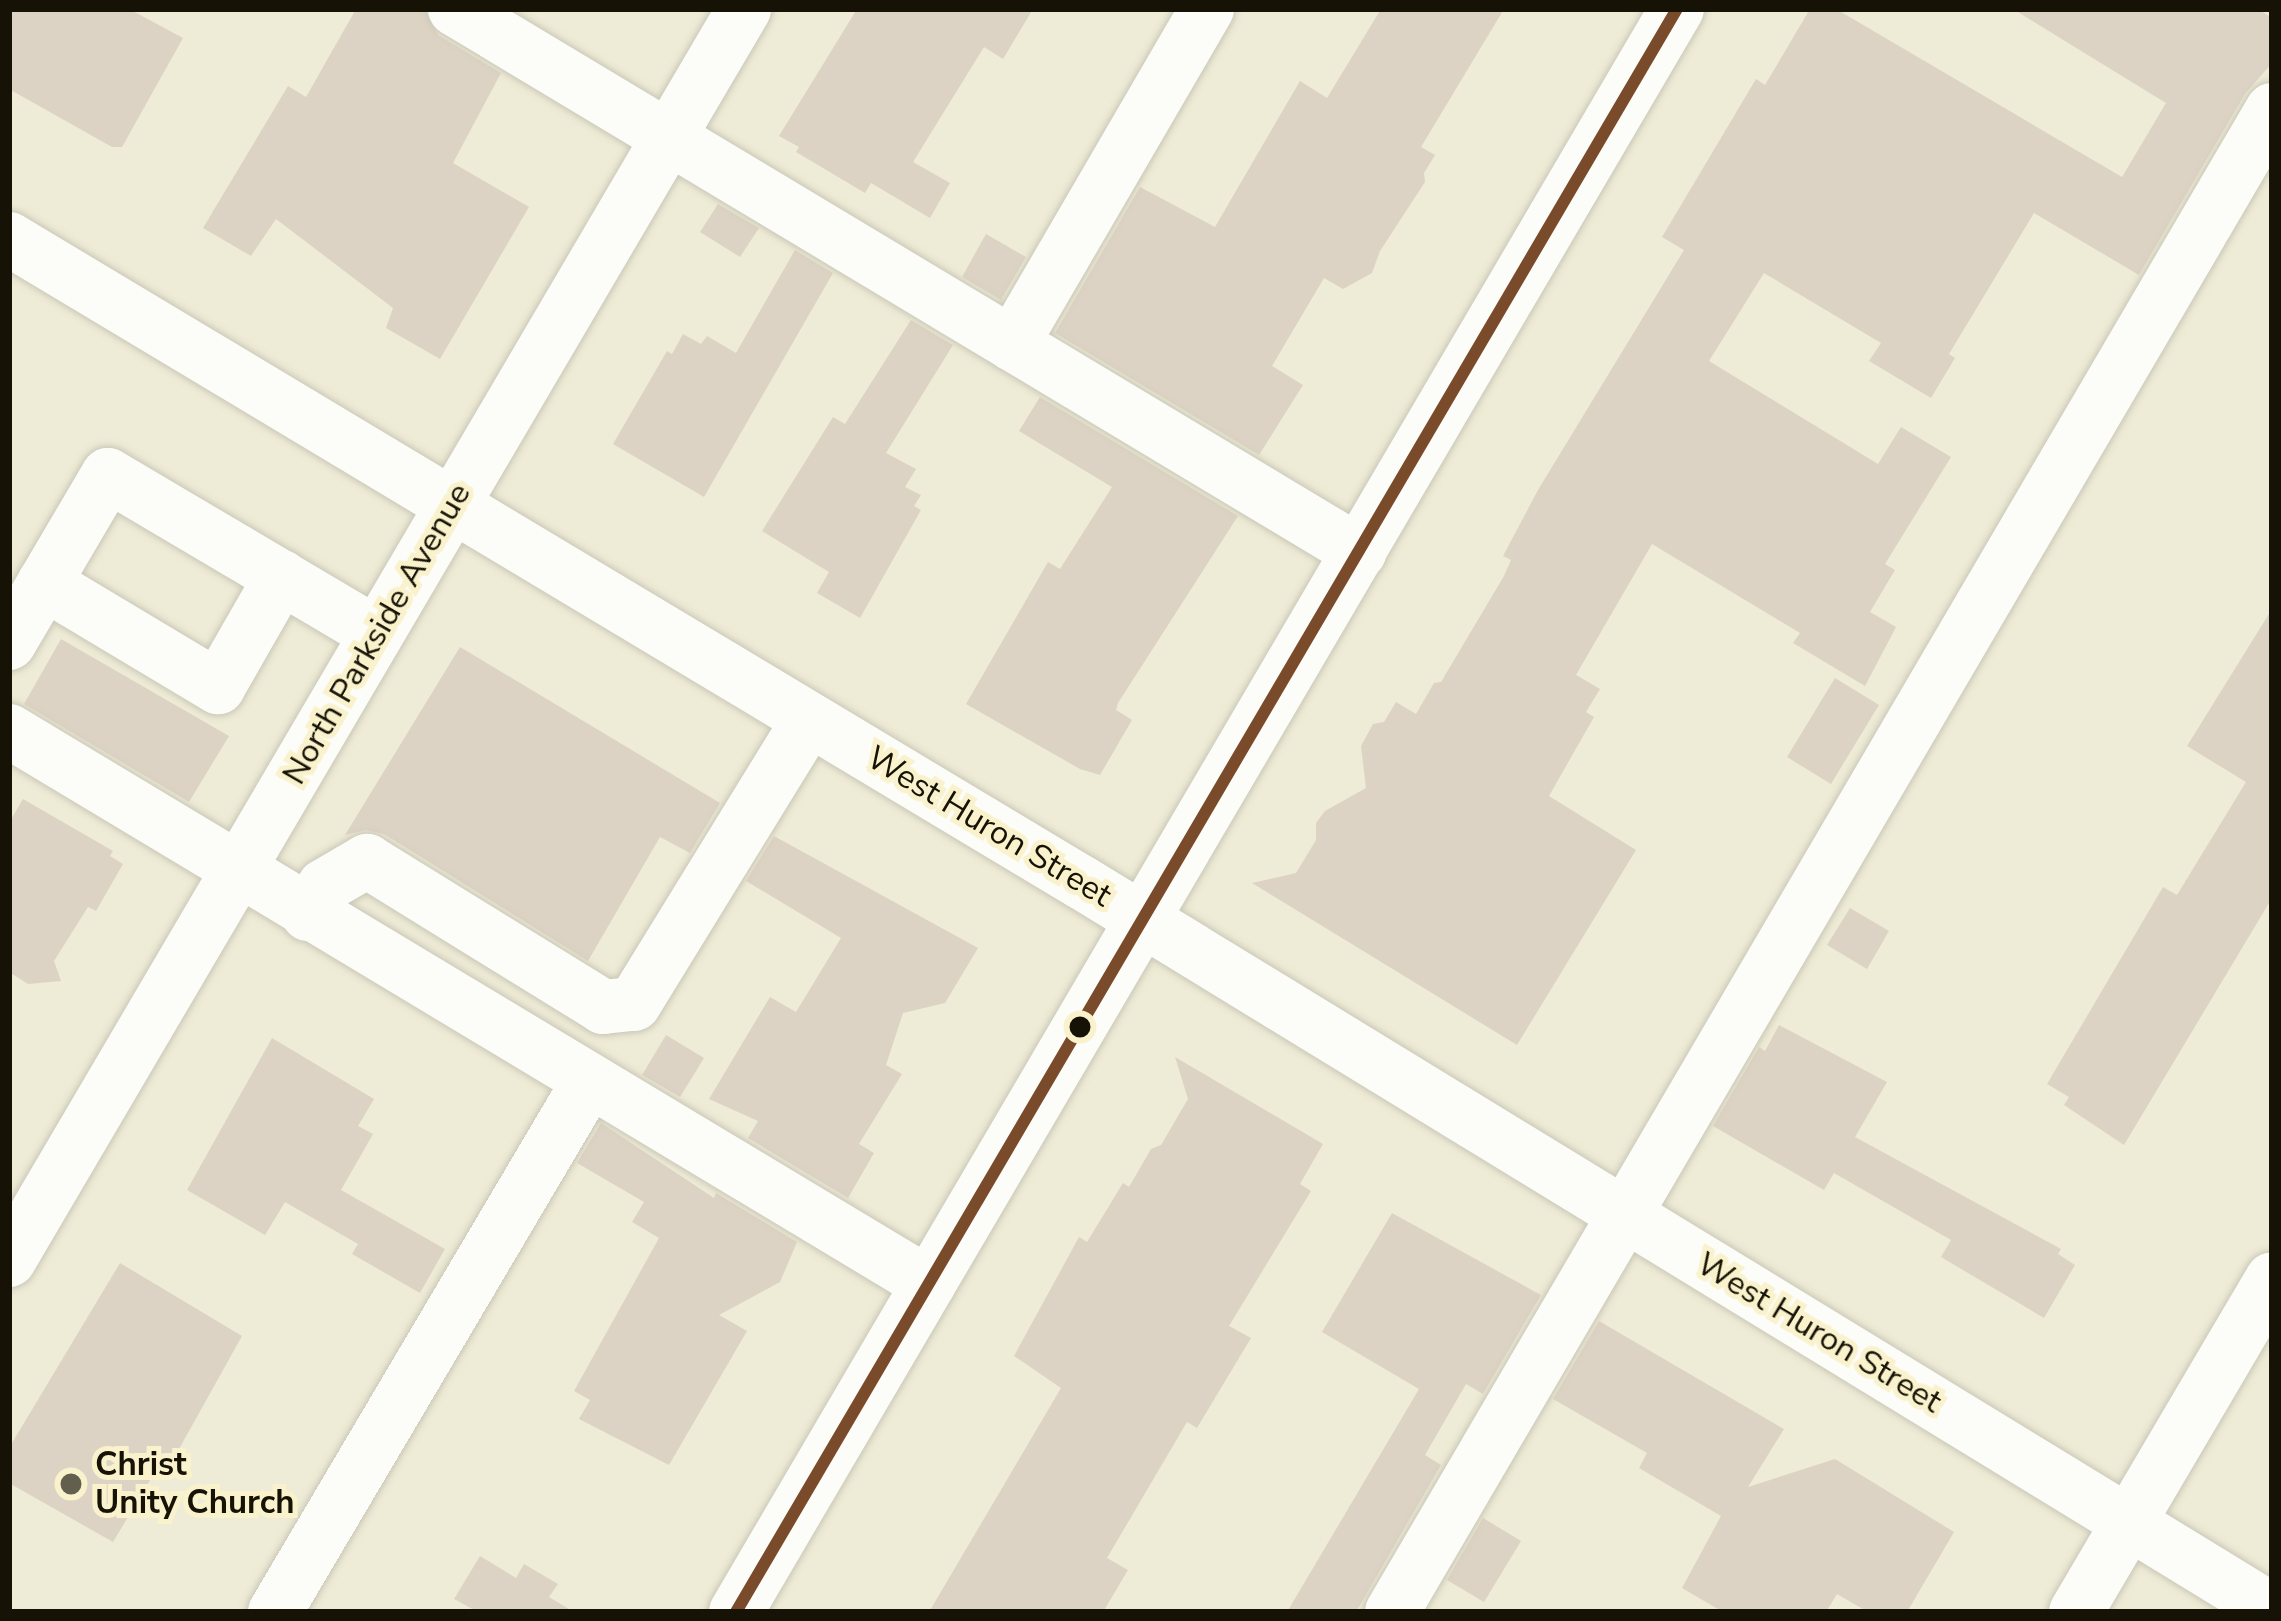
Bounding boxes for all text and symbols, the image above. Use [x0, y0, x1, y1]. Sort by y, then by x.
street label: North Parkside Avenue [275, 476, 479, 792]
street label: West Huron Street [859, 738, 1119, 916]
unlabelled marker [1069, 1016, 1091, 1038]
street label: West Huron Street [1689, 1244, 1949, 1422]
place label: Christ Unity Church [95, 1445, 295, 1523]
marker: Christ Unity Church [58, 1471, 84, 1497]

